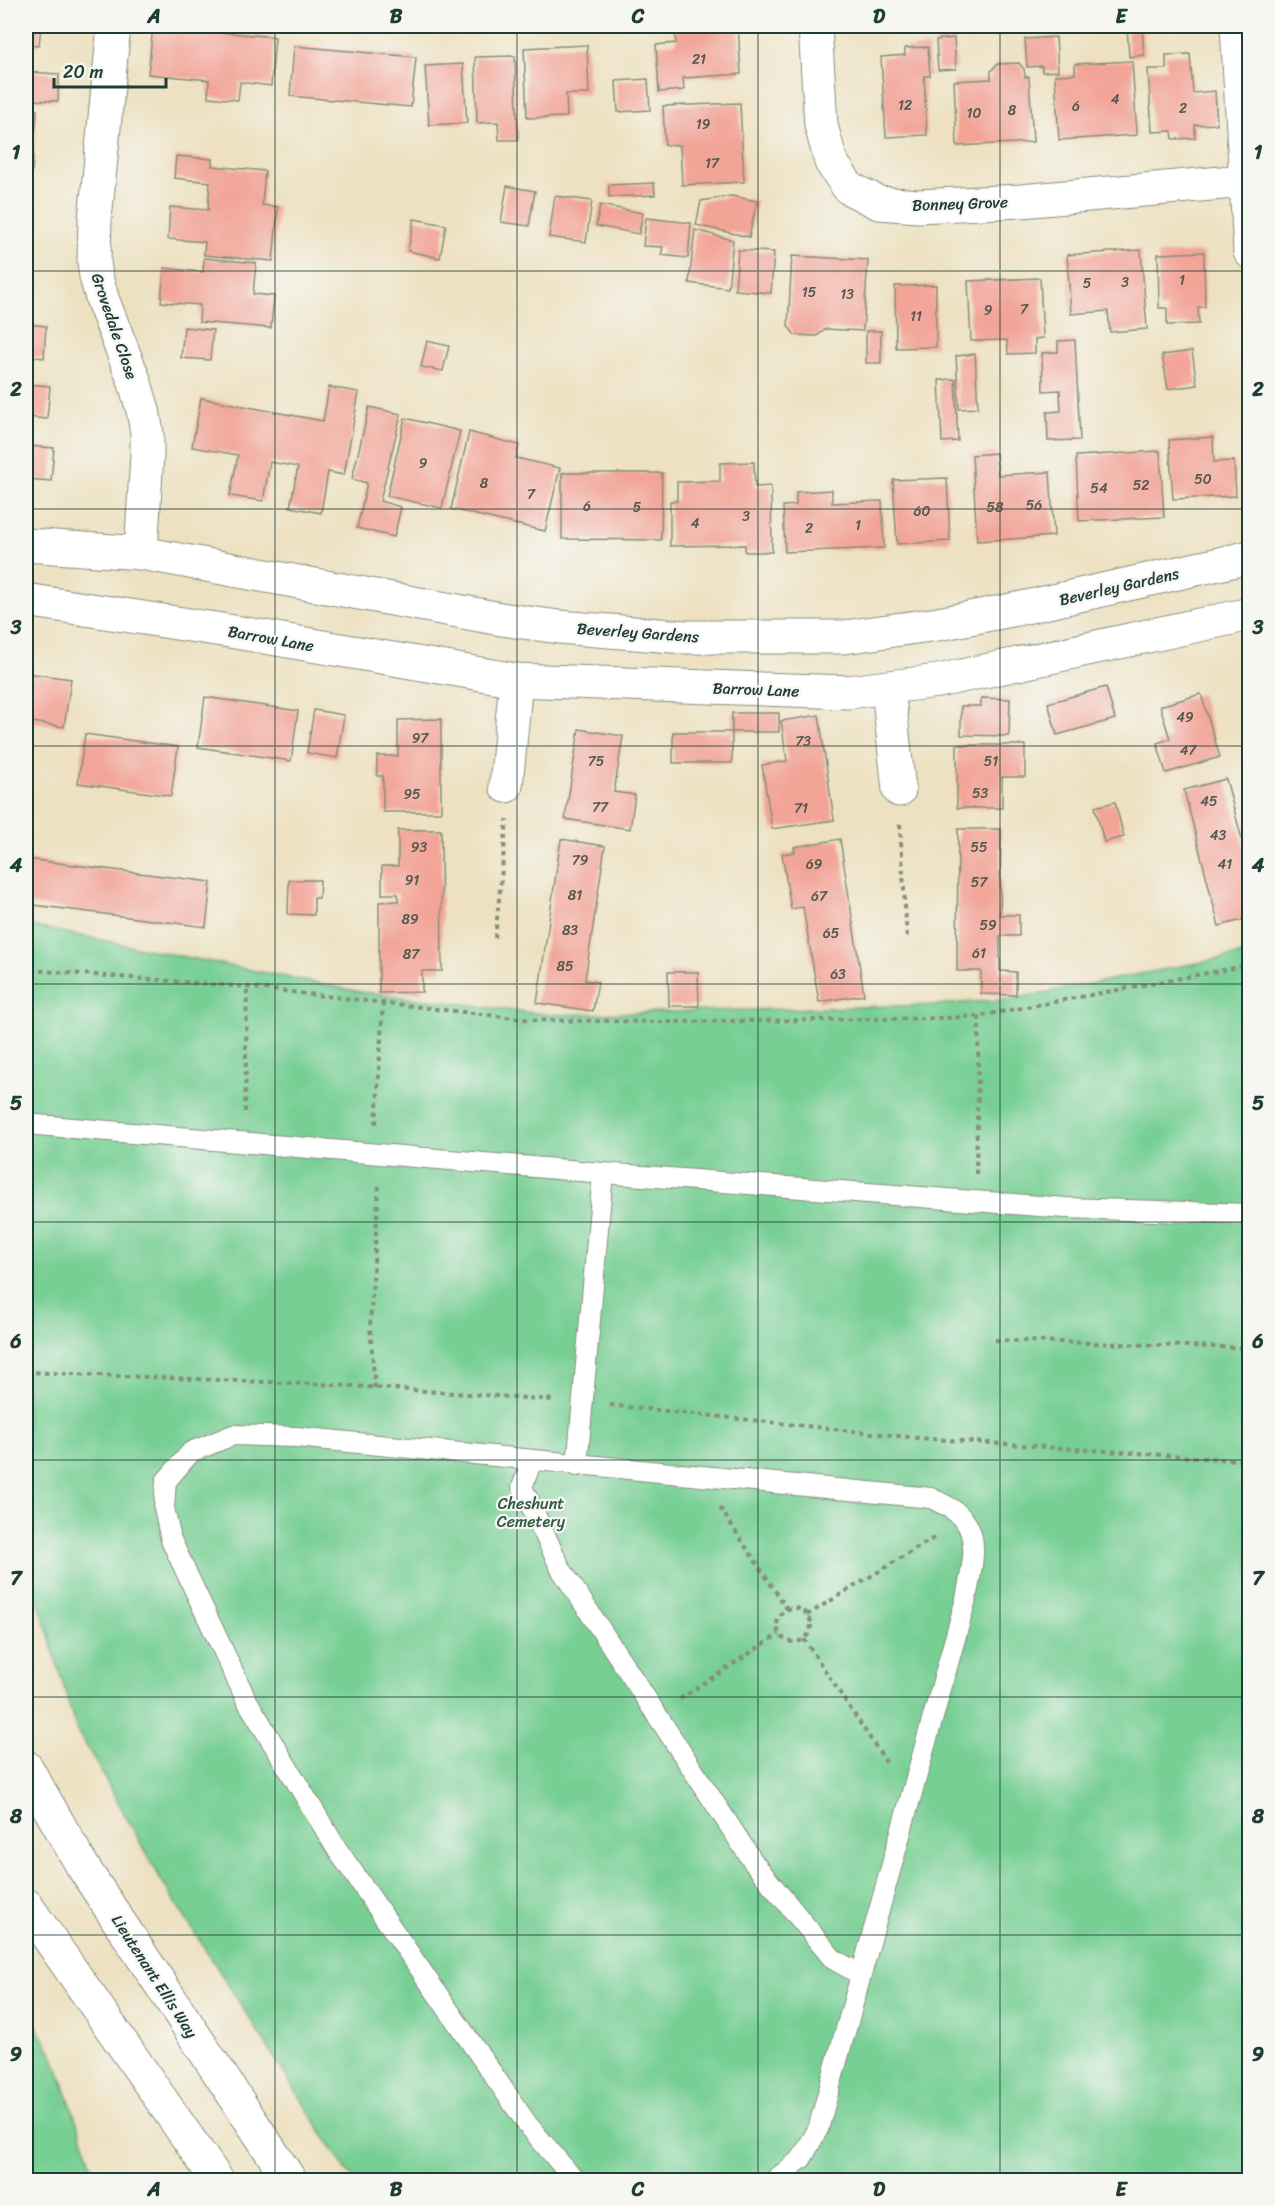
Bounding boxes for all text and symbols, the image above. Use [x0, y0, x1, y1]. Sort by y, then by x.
text: A [146, 0, 161, 34]
text: B [390, 0, 403, 34]
text: C [631, 0, 645, 34]
text: D [873, 0, 886, 34]
text: E [1115, 0, 1128, 34]
house number: 21 [692, 47, 706, 72]
scale bar [54, 51, 166, 89]
text: 20 m [63, 56, 103, 88]
house number: 4 [1111, 87, 1120, 112]
house number: 12 [898, 93, 912, 118]
house number: 6 [1072, 94, 1080, 119]
house number: 2 [1179, 96, 1187, 121]
house number: 8 [1008, 98, 1017, 123]
house number: 10 [967, 101, 982, 126]
house number: 19 [696, 112, 711, 137]
text: 1 [12, 135, 21, 170]
text: 1 [1254, 135, 1263, 170]
house number: 17 [705, 151, 720, 176]
street label: Bonney Grove [911, 187, 1009, 220]
house number: 1 [1179, 268, 1185, 293]
street label: Grovedale Close [83, 269, 146, 383]
house number: 3 [1121, 270, 1129, 295]
house number: 5 [1083, 271, 1092, 296]
house number: 15 [802, 280, 817, 305]
house number: 13 [840, 282, 854, 307]
house number: 7 [1020, 297, 1029, 322]
house number: 9 [984, 298, 993, 323]
house number: 11 [910, 304, 922, 329]
text: 2 [9, 372, 22, 407]
text: 2 [1251, 372, 1264, 407]
house number: 9 [419, 451, 428, 476]
house number: 50 [1194, 467, 1212, 492]
house number: 8 [480, 471, 489, 496]
house number: 52 [1133, 473, 1149, 498]
house number: 54 [1090, 476, 1108, 501]
house number: 7 [527, 482, 536, 507]
house number: 56 [1026, 493, 1042, 518]
house number: 6 [583, 494, 591, 519]
house number: 5 [633, 495, 642, 520]
house number: 58 [987, 495, 1004, 520]
house number: 60 [914, 499, 931, 524]
house number: 3 [742, 504, 750, 529]
house number: 4 [691, 511, 700, 536]
house number: 1 [855, 513, 861, 538]
house number: 2 [805, 516, 813, 541]
street label: Beverley Gardens [1056, 558, 1183, 614]
text: 3 [10, 610, 22, 645]
text: 3 [1252, 610, 1264, 645]
street label: Beverley Gardens [576, 614, 701, 651]
street label: Barrow Lane [226, 617, 316, 660]
street label: Barrow Lane [712, 673, 800, 706]
house number: 49 [1176, 705, 1194, 730]
house number: 97 [412, 726, 429, 751]
house number: 73 [795, 729, 811, 754]
house number: 47 [1180, 738, 1197, 763]
house number: 75 [588, 749, 605, 774]
house number: 51 [984, 749, 998, 774]
house number: 53 [972, 781, 988, 806]
house number: 95 [403, 782, 421, 807]
house number: 45 [1200, 789, 1218, 814]
house number: 77 [592, 795, 609, 820]
house number: 71 [794, 796, 808, 821]
house number: 43 [1210, 823, 1227, 848]
house number: 93 [411, 835, 427, 860]
house number: 55 [970, 835, 988, 860]
text: 4 [9, 848, 23, 883]
house number: 79 [572, 848, 589, 873]
text: 4 [1251, 848, 1265, 883]
house number: 69 [806, 852, 823, 877]
house number: 41 [1218, 852, 1232, 877]
house number: 91 [405, 868, 419, 893]
house number: 57 [971, 870, 988, 895]
house number: 81 [568, 883, 582, 908]
house number: 67 [811, 884, 828, 909]
house number: 89 [401, 907, 419, 932]
house number: 59 [979, 913, 997, 938]
house number: 83 [562, 918, 578, 943]
house number: 65 [823, 921, 840, 946]
house number: 61 [972, 941, 986, 966]
house number: 87 [403, 942, 420, 967]
house number: 85 [557, 954, 574, 979]
house number: 63 [830, 962, 846, 987]
text: 5 [10, 1086, 22, 1121]
text: 5 [1252, 1086, 1264, 1121]
text: 6 [9, 1324, 22, 1359]
text: 6 [1251, 1324, 1264, 1359]
park label: Cheshunt Cemetery [497, 1489, 566, 1536]
text: 7 [10, 1561, 23, 1596]
text: 7 [1252, 1561, 1265, 1596]
text: 8 [9, 1799, 23, 1834]
text: 8 [1251, 1799, 1265, 1834]
street label: Lieutenant Ellis Way [103, 1908, 206, 2045]
text: 9 [10, 2037, 22, 2072]
text: 9 [1252, 2037, 1264, 2072]
text: A [146, 2172, 161, 2206]
text: B [390, 2172, 403, 2206]
text: C [631, 2172, 645, 2206]
text: D [873, 2172, 886, 2206]
text: E [1115, 2172, 1128, 2206]

